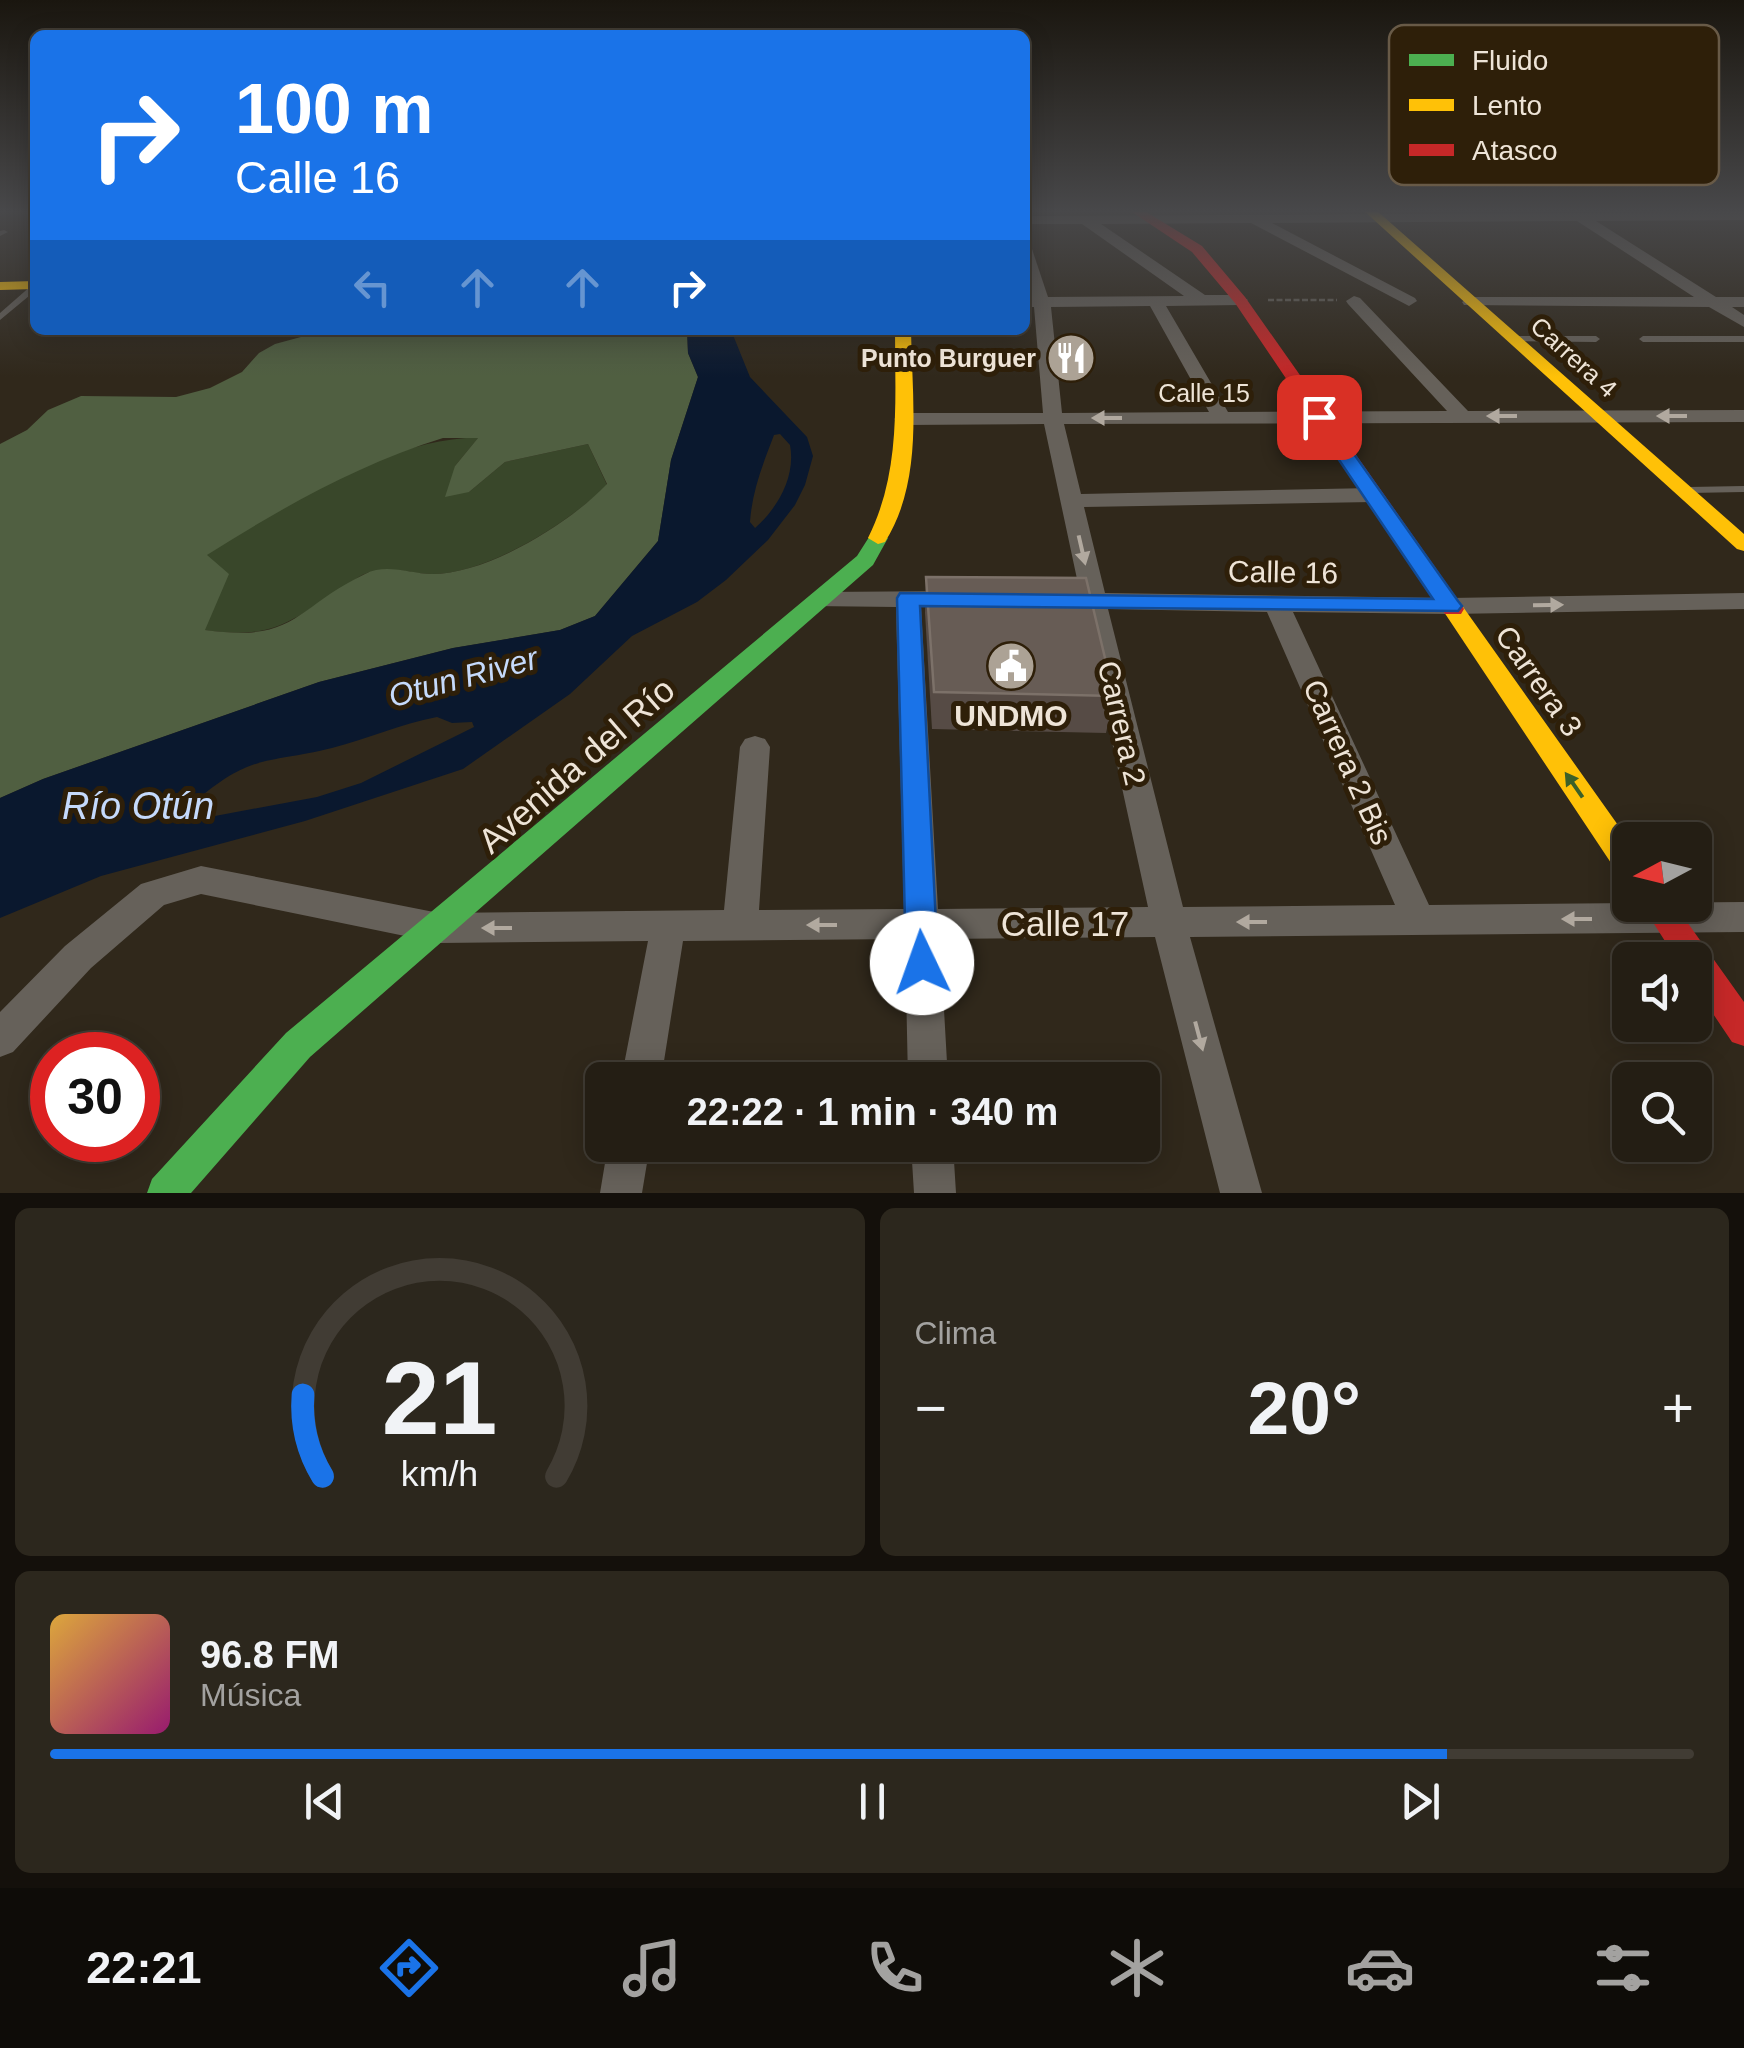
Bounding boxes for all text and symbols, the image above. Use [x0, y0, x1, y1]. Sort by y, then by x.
legend [1389, 25, 1719, 185]
text: Fluido [1472, 45, 1548, 76]
icon: right [70, 70, 200, 200]
text: 100 m [235, 70, 433, 148]
text: Lento [1472, 90, 1542, 121]
text: Atasco [1472, 135, 1558, 166]
text: Calle 16 [235, 152, 400, 203]
icon: left [345, 260, 400, 315]
icon: ahead [450, 260, 505, 315]
icon: ahead [555, 260, 610, 315]
icon: right [660, 260, 715, 315]
street label: Carrera 4 [1525, 311, 1623, 403]
restaurant icon: Punto Burguer [1045, 332, 1097, 384]
place label: Punto Burguer [861, 344, 1036, 372]
pin [1277, 375, 1362, 460]
street label: Calle 15 [1158, 379, 1250, 407]
icon: arrive [1292, 390, 1347, 445]
one-way arrow [1485, 408, 1517, 424]
one-way arrow [1655, 408, 1687, 424]
one-way arrow [1090, 410, 1122, 426]
one-way arrow [1075, 535, 1090, 566]
street label: Calle 16 [1228, 555, 1338, 589]
one-way arrow [1533, 596, 1565, 612]
street label: Carrera 3 [1489, 620, 1589, 742]
water label: Otun River [384, 639, 543, 714]
public building icon: UNDMO [985, 640, 1037, 692]
street label: Carrera 2 [1092, 658, 1152, 788]
street label: Avenida del Río [470, 669, 682, 861]
street label: Carrera 2 Bis [1297, 675, 1399, 849]
place label: UNDMO [954, 699, 1068, 732]
one-way arrow [1565, 772, 1584, 799]
water label: Río Otún [62, 785, 214, 827]
north arrow [1612, 822, 1712, 922]
map controls [1612, 822, 1712, 1162]
street label: Calle 17 [1001, 904, 1129, 943]
position arrow [870, 911, 974, 1015]
one-way arrow [1560, 911, 1592, 927]
one-way arrow [1235, 914, 1267, 930]
one-way arrow [805, 917, 837, 933]
one-way arrow [480, 920, 512, 936]
button: sound [1612, 942, 1712, 1042]
one-way arrow [1192, 1021, 1208, 1052]
speed limit sign: 30 [30, 1032, 160, 1162]
button: search [1612, 1062, 1712, 1162]
text: 22:22 · 1 min · 340 m [687, 1091, 1058, 1133]
text: Clima [915, 1315, 996, 1351]
text: 21 [382, 1340, 498, 1456]
text: 20° [1248, 1366, 1361, 1450]
text: − [915, 1377, 947, 1439]
text: + [1662, 1377, 1694, 1439]
text: km/h [401, 1454, 478, 1494]
text: 96.8 FM [200, 1634, 339, 1676]
text: Música [200, 1677, 301, 1713]
icon: previous [297, 1774, 352, 1829]
icon: pause [845, 1774, 900, 1829]
icon: next [1393, 1774, 1448, 1829]
icon: directions [374, 1933, 444, 2003]
icon: music [617, 1933, 687, 2003]
icon: phone [860, 1933, 930, 2003]
icon: climate [1102, 1933, 1172, 2003]
icon: car [1345, 1933, 1415, 2003]
icon: filters [1588, 1933, 1658, 2003]
text: 22:21 [86, 1942, 201, 1993]

